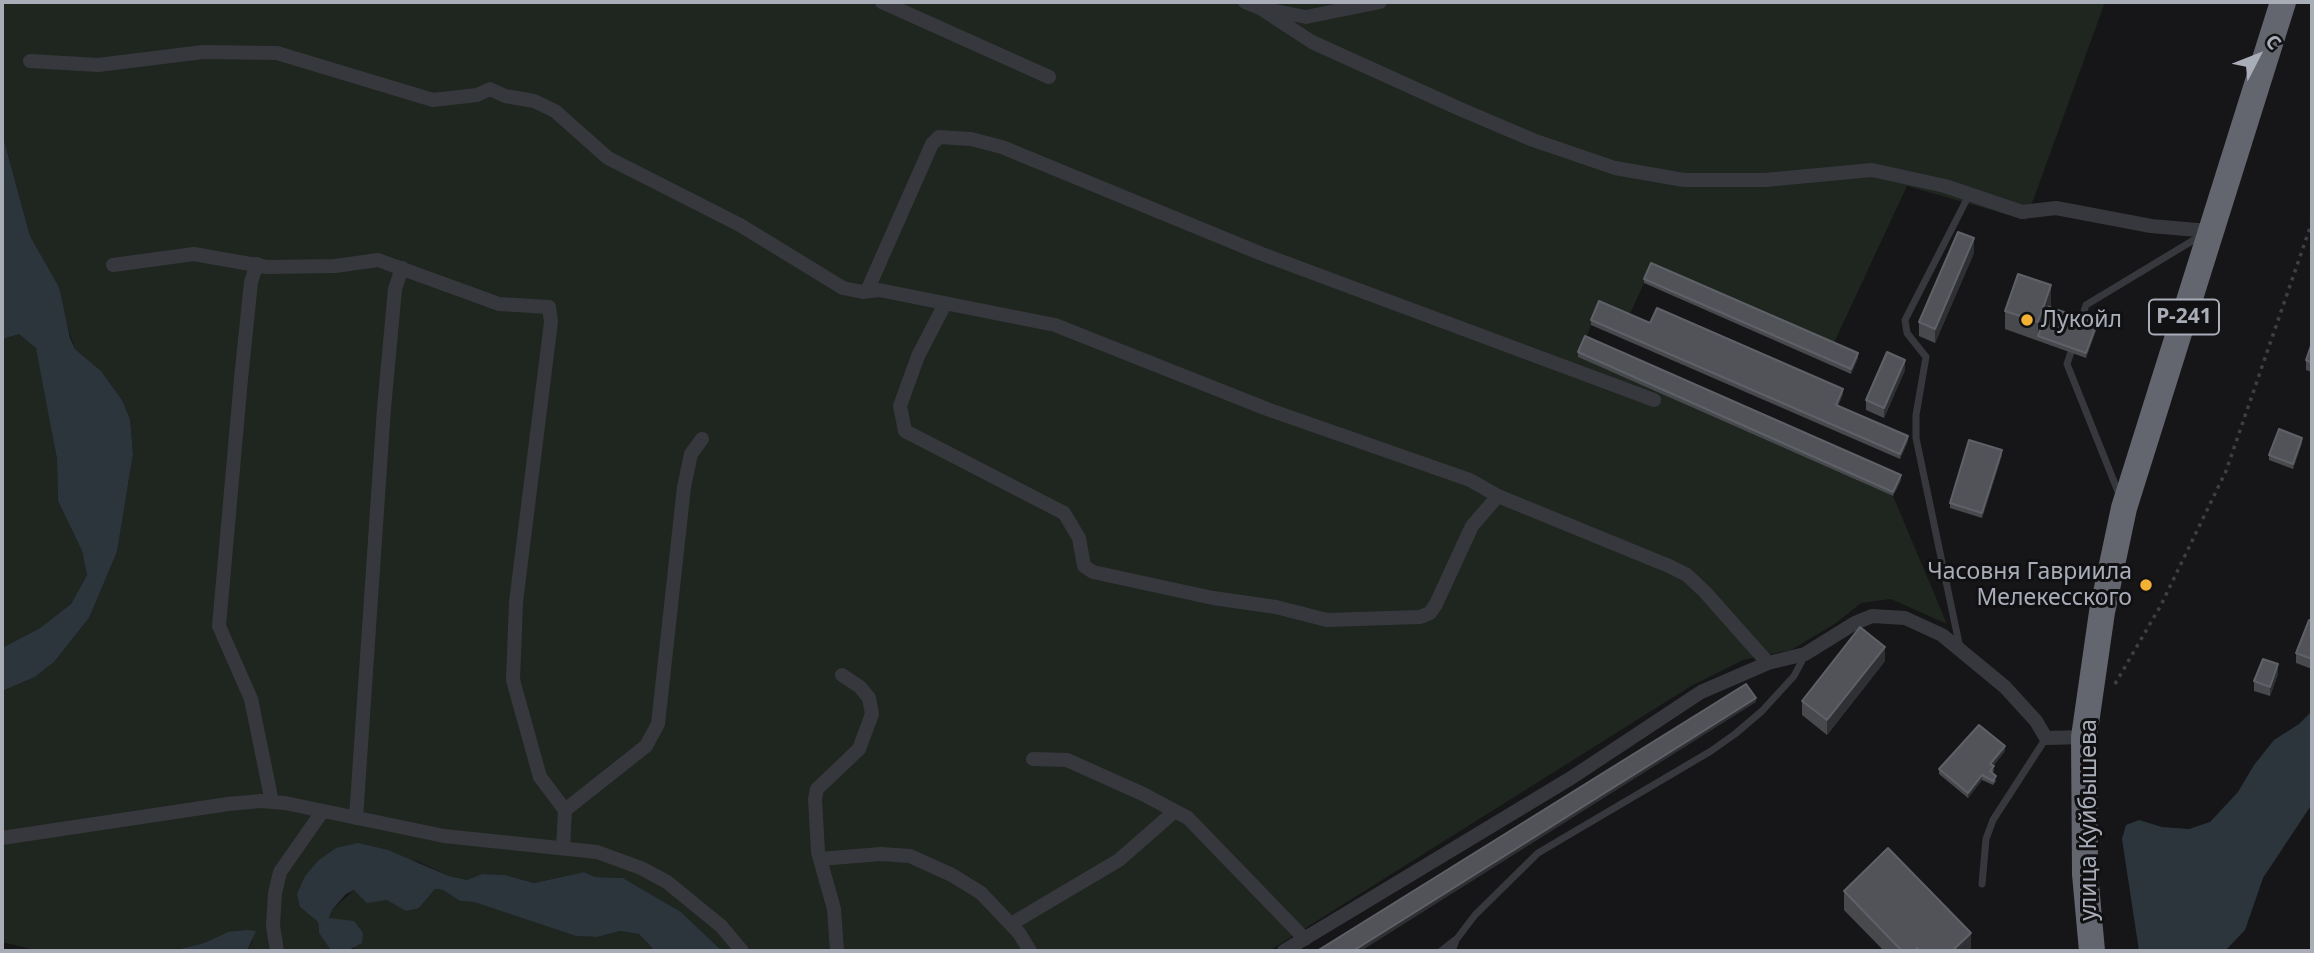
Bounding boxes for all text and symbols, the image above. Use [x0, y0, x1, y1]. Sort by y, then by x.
north arrow [2223, 21, 2293, 91]
text: С [2260, 29, 2287, 55]
road number: Р-241 [2149, 300, 2219, 334]
place label: Лукойл [2041, 306, 2122, 334]
marker: Лукойл [2019, 312, 2035, 328]
place label: Часовня Гавриила Мелекесского [1927, 558, 2132, 612]
marker: Часовня Гавриила Мелекесского [2138, 577, 2154, 593]
street label: улица Куйбышева [2075, 719, 2103, 921]

